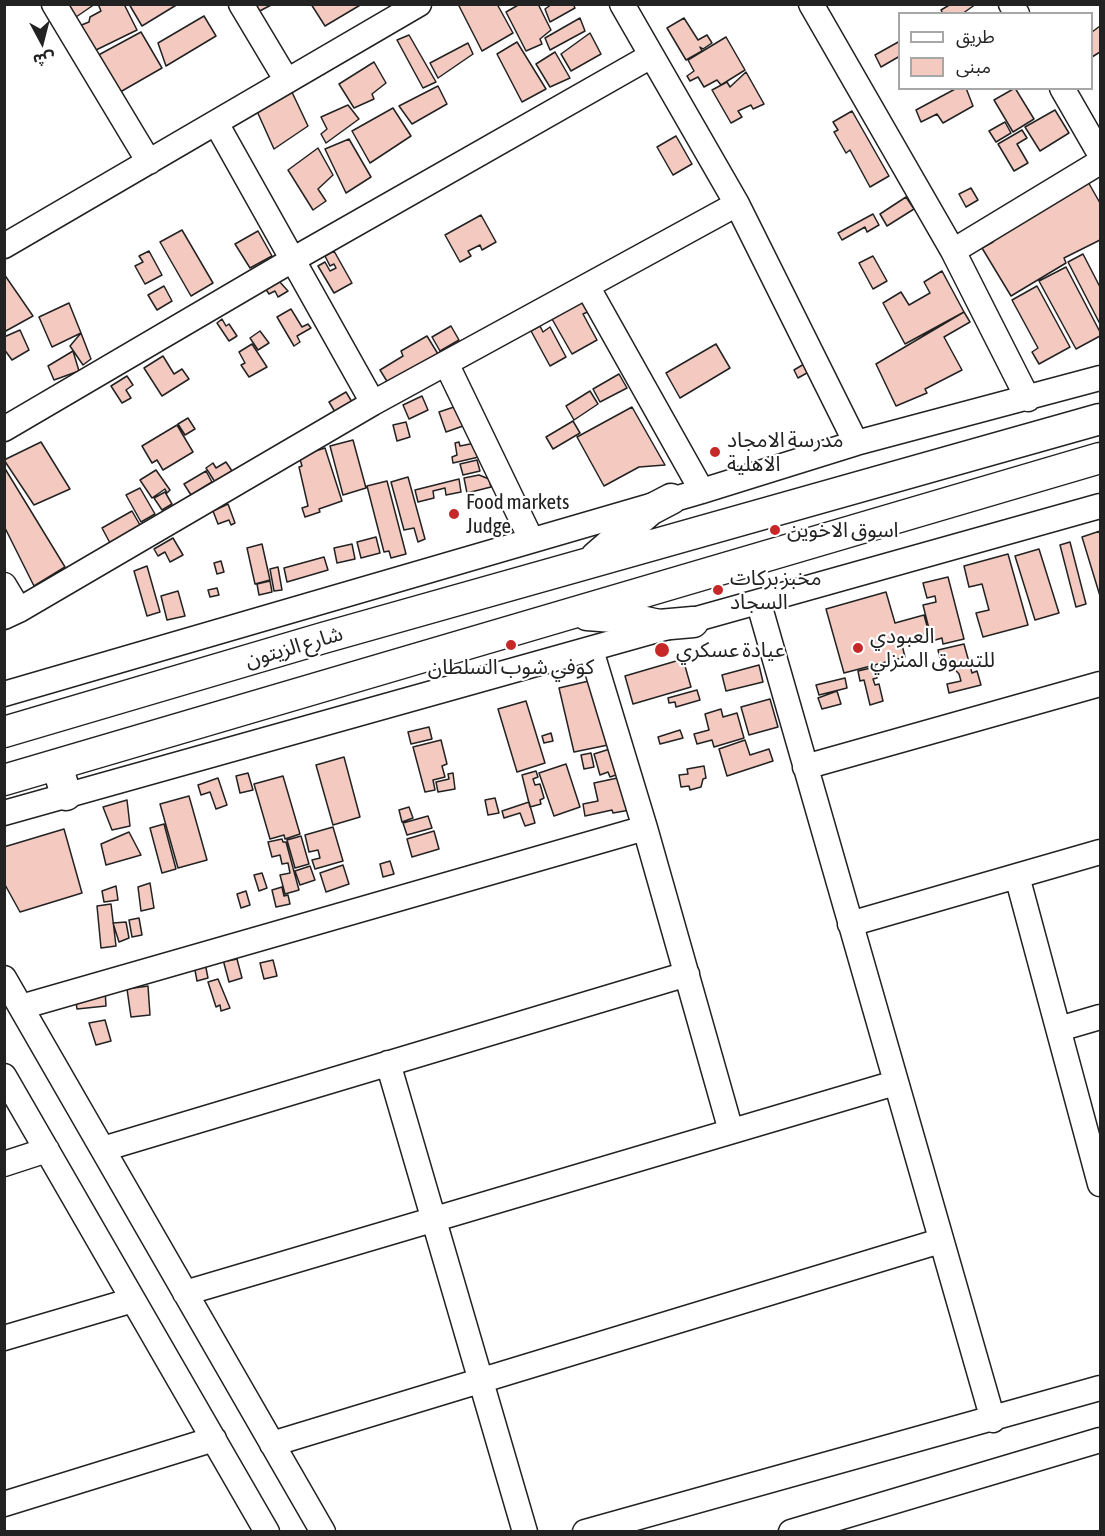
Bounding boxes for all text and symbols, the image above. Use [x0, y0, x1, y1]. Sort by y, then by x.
north arrow [12, 12, 72, 72]
legend [898, 12, 1093, 90]
text: طريق [956, 26, 995, 47]
text: ش [32, 50, 56, 70]
text: مبنى [956, 56, 991, 77]
place label: مدرسة الامجاد الاهلية [727, 427, 844, 477]
marker: مدرسة الامجاد الاهلية [708, 445, 722, 459]
place label: Food markets Judge [466, 489, 570, 539]
marker: Food markets Judge [447, 507, 461, 521]
place label: اسوق الاخوين [787, 517, 899, 543]
marker: اسوق الاخوين [768, 523, 782, 537]
place label: مخبز بركات السجاد [730, 565, 822, 615]
marker: مخبز بركات السجاد [711, 583, 725, 597]
street label: شارع الزيتون [242, 621, 346, 673]
place label: العبودي للتسوق المنزلي [870, 623, 995, 673]
place label: عيادة عسكري [676, 637, 785, 663]
marker: كوفي شوب السلطان [504, 638, 518, 652]
marker: عيادة عسكري [653, 641, 671, 659]
marker: العبودي للتسوق المنزلي [851, 641, 865, 655]
place label: كوفي شوب السلطان [428, 654, 594, 680]

